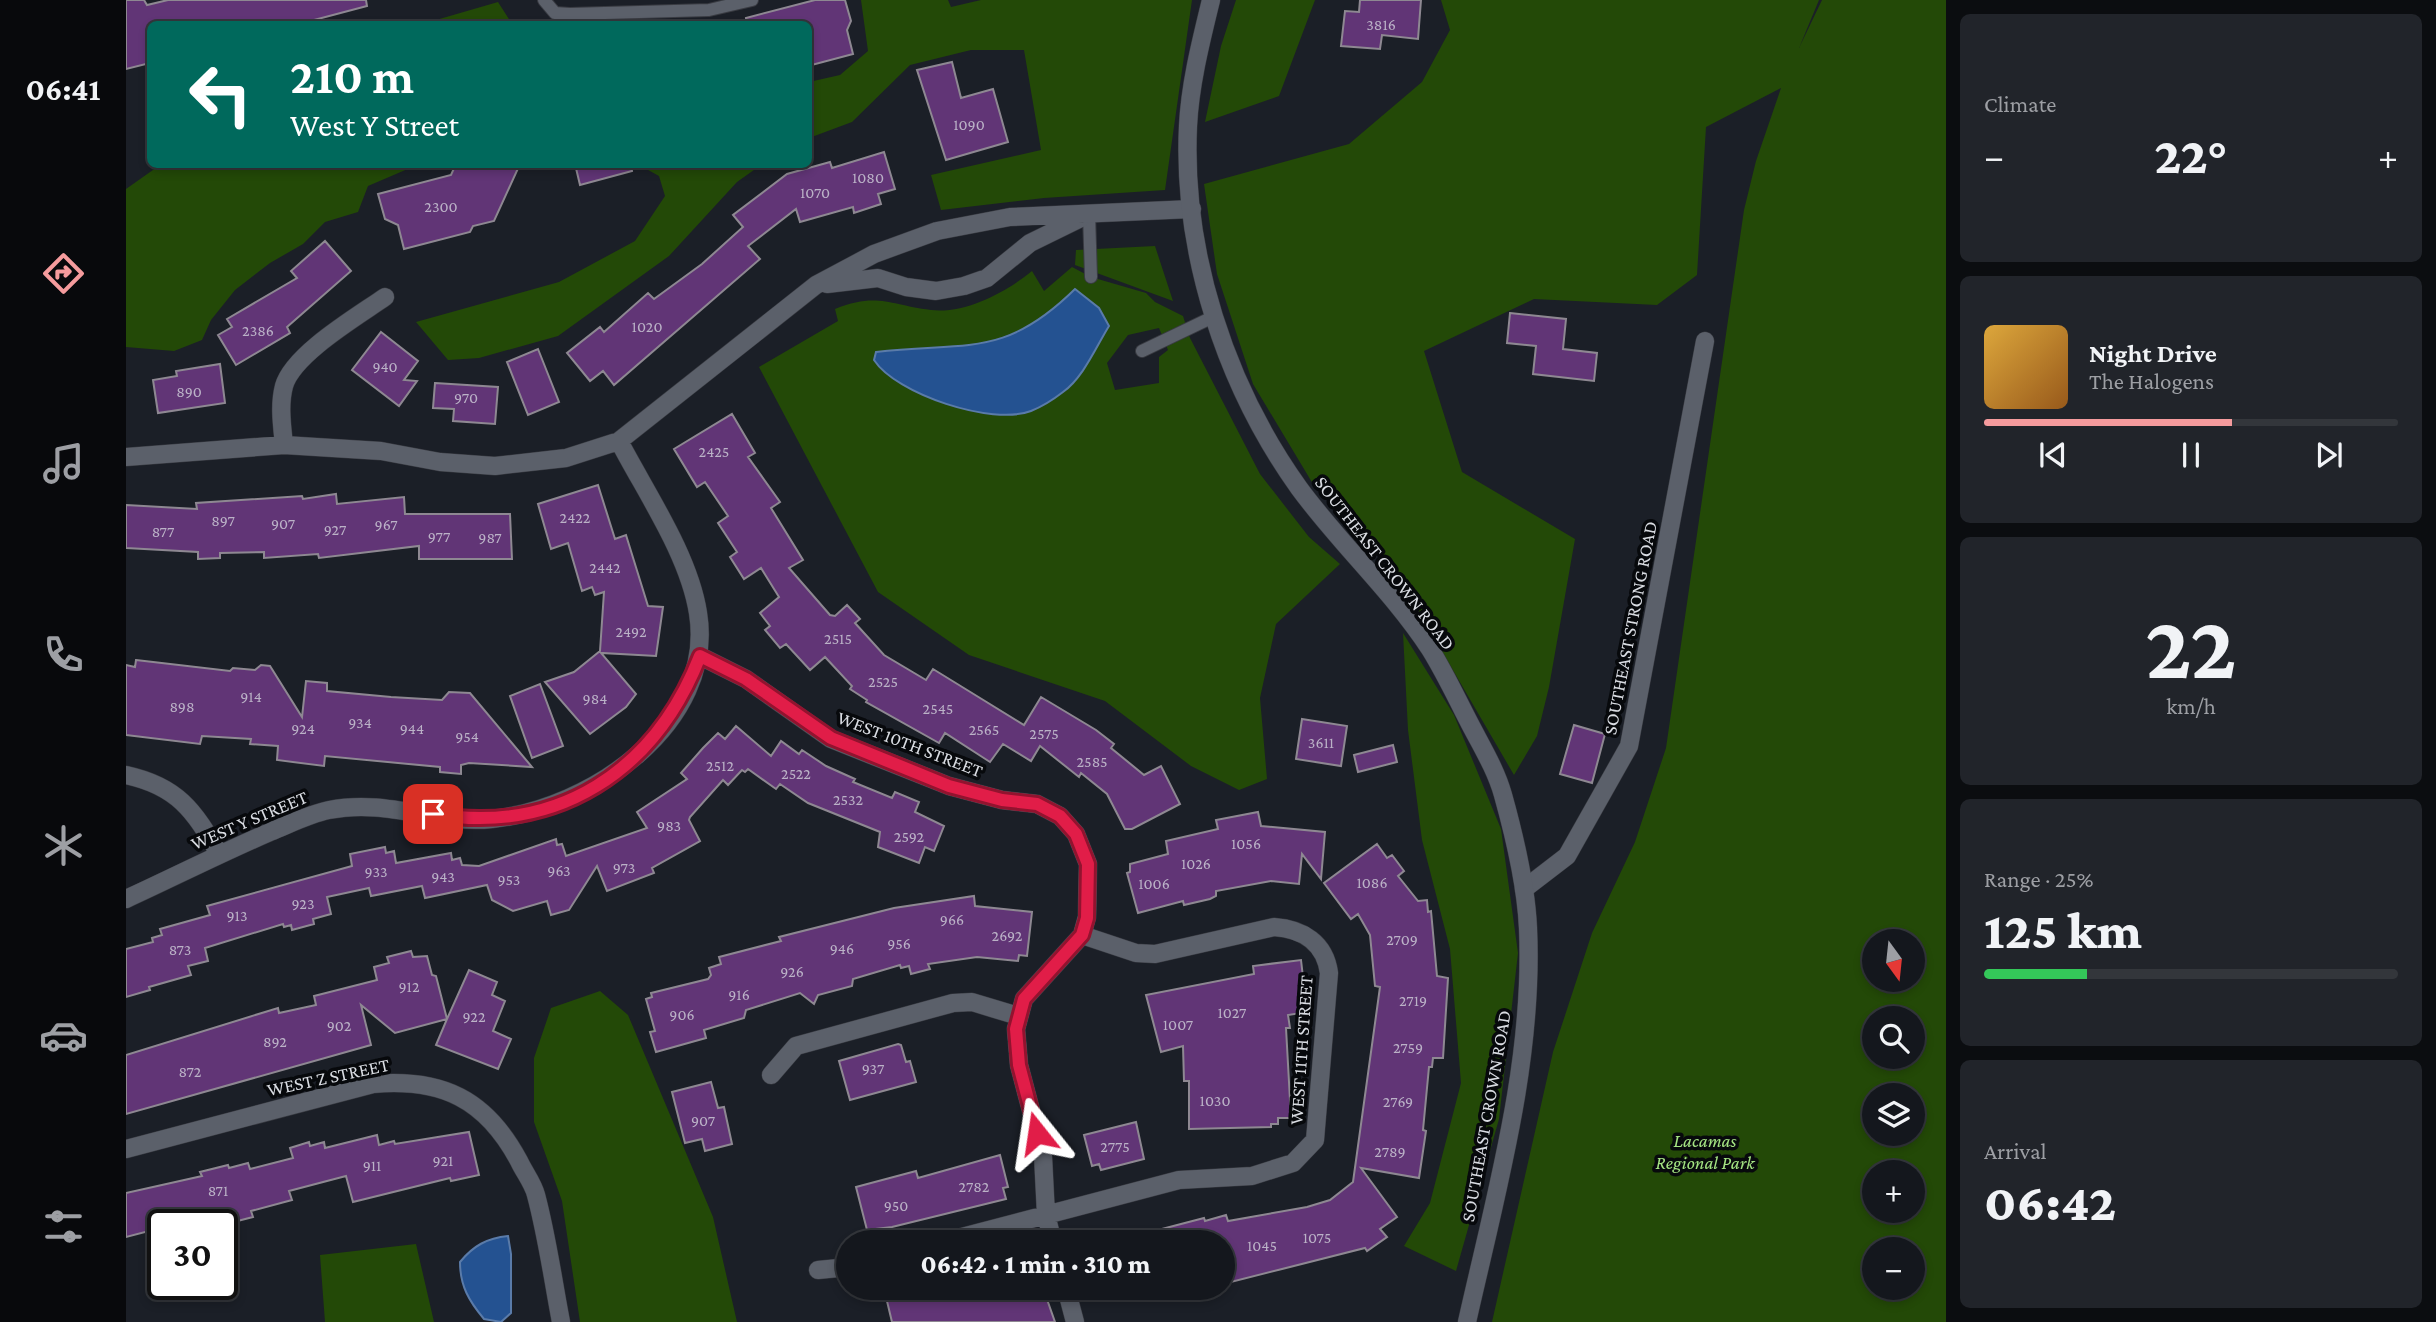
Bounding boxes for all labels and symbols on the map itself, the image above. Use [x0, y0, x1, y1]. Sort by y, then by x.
house number: 3816 [1366, 16, 1396, 33]
house number: 1090 [953, 116, 985, 133]
house number: 1080 [852, 169, 884, 186]
house number: 1070 [800, 184, 830, 201]
house number: 2300 [424, 198, 458, 215]
house number: 1020 [632, 318, 662, 335]
house number: 2386 [242, 322, 274, 339]
house number: 940 [372, 358, 398, 375]
house number: 890 [176, 383, 202, 400]
house number: 970 [454, 389, 478, 406]
house number: 2425 [699, 443, 729, 460]
street label: SOUTHEAST CROWN ROAD [1311, 472, 1459, 654]
house number: 2422 [560, 509, 591, 526]
house number: 897 [211, 512, 235, 529]
house number: 907 [271, 515, 296, 532]
house number: 967 [375, 516, 398, 533]
street label: SOUTHEAST STRONG ROAD [1599, 519, 1661, 737]
house number: 927 [324, 521, 347, 538]
house number: 877 [152, 523, 175, 540]
house number: 977 [428, 528, 451, 545]
house number: 987 [478, 529, 502, 546]
house number: 2442 [589, 559, 621, 576]
house number: 2492 [615, 623, 647, 640]
house number: 2515 [824, 630, 852, 647]
house number: 2525 [868, 673, 898, 690]
house number: 914 [240, 688, 262, 705]
house number: 984 [583, 690, 607, 707]
house number: 898 [169, 698, 195, 715]
house number: 2545 [923, 700, 953, 717]
street label: WEST 10TH STREET [834, 707, 986, 782]
house number: 934 [348, 714, 372, 731]
house number: 924 [291, 720, 315, 737]
house number: 944 [400, 720, 424, 737]
house number: 2565 [969, 721, 999, 738]
house number: 2575 [1029, 725, 1059, 742]
house number: 954 [455, 728, 479, 745]
house number: 3611 [1308, 734, 1334, 751]
house number: 2585 [1076, 753, 1108, 770]
house number: 2512 [706, 757, 734, 774]
house number: 2522 [781, 765, 811, 782]
pin [403, 784, 463, 844]
street label: WEST Y STREET [188, 786, 311, 854]
house number: 2532 [833, 791, 863, 808]
house number: 983 [657, 817, 681, 834]
house number: 2592 [894, 828, 925, 845]
house number: 1056 [1231, 835, 1261, 852]
house number: 1026 [1181, 855, 1211, 872]
house number: 973 [613, 859, 635, 876]
house number: 963 [547, 862, 571, 879]
house number: 933 [365, 863, 388, 880]
house number: 943 [431, 868, 455, 885]
house number: 953 [498, 871, 520, 888]
house number: 1086 [1356, 874, 1388, 891]
house number: 1006 [1138, 875, 1170, 892]
house number: 923 [291, 895, 315, 912]
house number: 913 [226, 907, 248, 924]
house number: 966 [940, 911, 964, 928]
house number: 2692 [992, 927, 1023, 944]
north arrow [1862, 929, 1925, 992]
house number: 2709 [1386, 931, 1418, 948]
house number: 956 [887, 935, 911, 952]
house number: 946 [830, 940, 854, 957]
house number: 873 [169, 941, 191, 958]
house number: 926 [780, 963, 804, 980]
street label: WEST 11TH STREET [1285, 974, 1317, 1126]
house number: 912 [398, 978, 420, 995]
house number: 916 [728, 986, 750, 1003]
house number: 2719 [1399, 992, 1427, 1009]
house number: 1027 [1218, 1004, 1247, 1021]
house number: 906 [669, 1006, 695, 1023]
house number: 922 [462, 1008, 486, 1025]
street label: SOUTHEAST CROWN ROAD [1457, 1009, 1515, 1223]
house number: 1007 [1163, 1016, 1194, 1033]
house number: 902 [327, 1017, 352, 1034]
house number: 892 [263, 1033, 287, 1050]
house number: 2759 [1393, 1039, 1423, 1056]
street label: WEST Z STREET [265, 1054, 392, 1100]
house number: 937 [862, 1060, 885, 1077]
house number: 872 [179, 1063, 202, 1080]
house number: 1030 [1200, 1092, 1230, 1109]
house number: 2769 [1383, 1093, 1413, 1110]
position arrow [1000, 1096, 1074, 1170]
house number: 907 [691, 1112, 716, 1129]
park label: Lacamas Regional Park [1656, 1130, 1755, 1173]
house number: 2775 [1100, 1138, 1130, 1155]
house number: 2789 [1374, 1143, 1406, 1160]
house number: 921 [433, 1152, 453, 1169]
house number: 911 [363, 1157, 381, 1174]
house number: 2782 [959, 1178, 990, 1195]
house number: 871 [208, 1182, 228, 1199]
house number: 950 [884, 1197, 908, 1214]
speed limit sign: 30 [147, 1209, 238, 1300]
house number: 1075 [1303, 1229, 1331, 1246]
house number: 1045 [1247, 1237, 1277, 1254]

